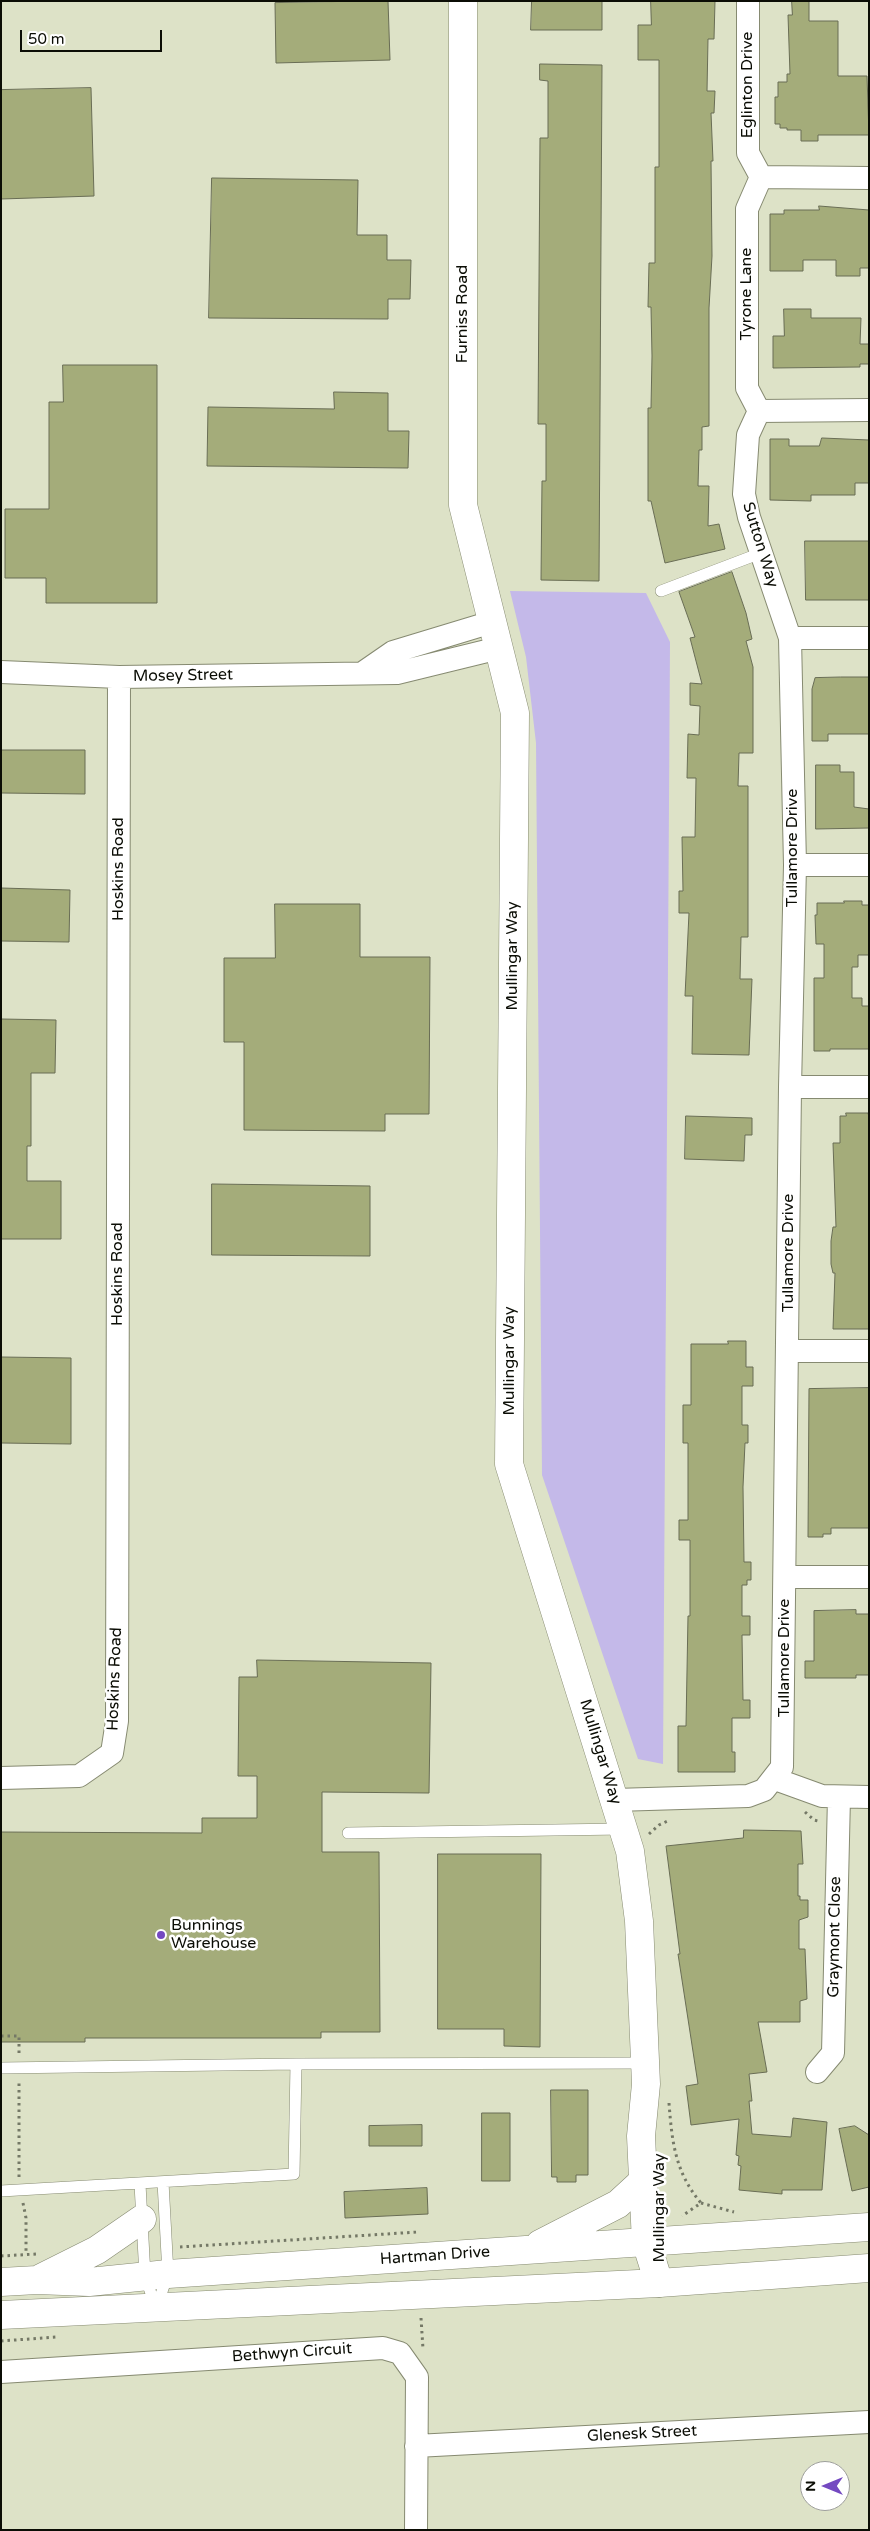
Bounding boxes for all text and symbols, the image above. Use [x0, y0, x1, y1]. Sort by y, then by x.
scale bar [22, 20, 165, 52]
text: 50 m [28, 30, 65, 48]
street label: Eglinton Drive [738, 32, 758, 138]
street label: Tyrone Lane [737, 248, 757, 340]
street label: Furniss Road [453, 265, 473, 363]
street label: Sutton Way [738, 500, 782, 590]
street label: Mosey Street [133, 666, 233, 686]
street label: Tullamore Drive [783, 789, 803, 907]
street label: Hoskins Road [109, 817, 129, 921]
street label: Mullingar Way [503, 901, 523, 1011]
street label: Tullamore Drive [779, 1194, 799, 1312]
street label: Hoskins Road [108, 1222, 128, 1326]
street label: Mullingar Way [500, 1306, 520, 1416]
street label: Tullamore Drive [775, 1599, 795, 1717]
street label: Hoskins Road [104, 1627, 126, 1731]
street label: Mullingar Way [575, 1697, 625, 1807]
street label: Graymont Close [824, 1876, 846, 1998]
place label: Bunnings Warehouse [171, 1916, 256, 1954]
marker: Bunnings Warehouse [155, 1929, 167, 1941]
street label: Mullingar Way [650, 2153, 670, 2263]
street label: Hartman Drive [379, 2243, 491, 2269]
street label: Bethwyn Circuit [231, 2339, 353, 2367]
street label: Glenesk Street [586, 2422, 698, 2446]
north arrow [800, 2461, 850, 2511]
text: N [802, 2480, 819, 2492]

